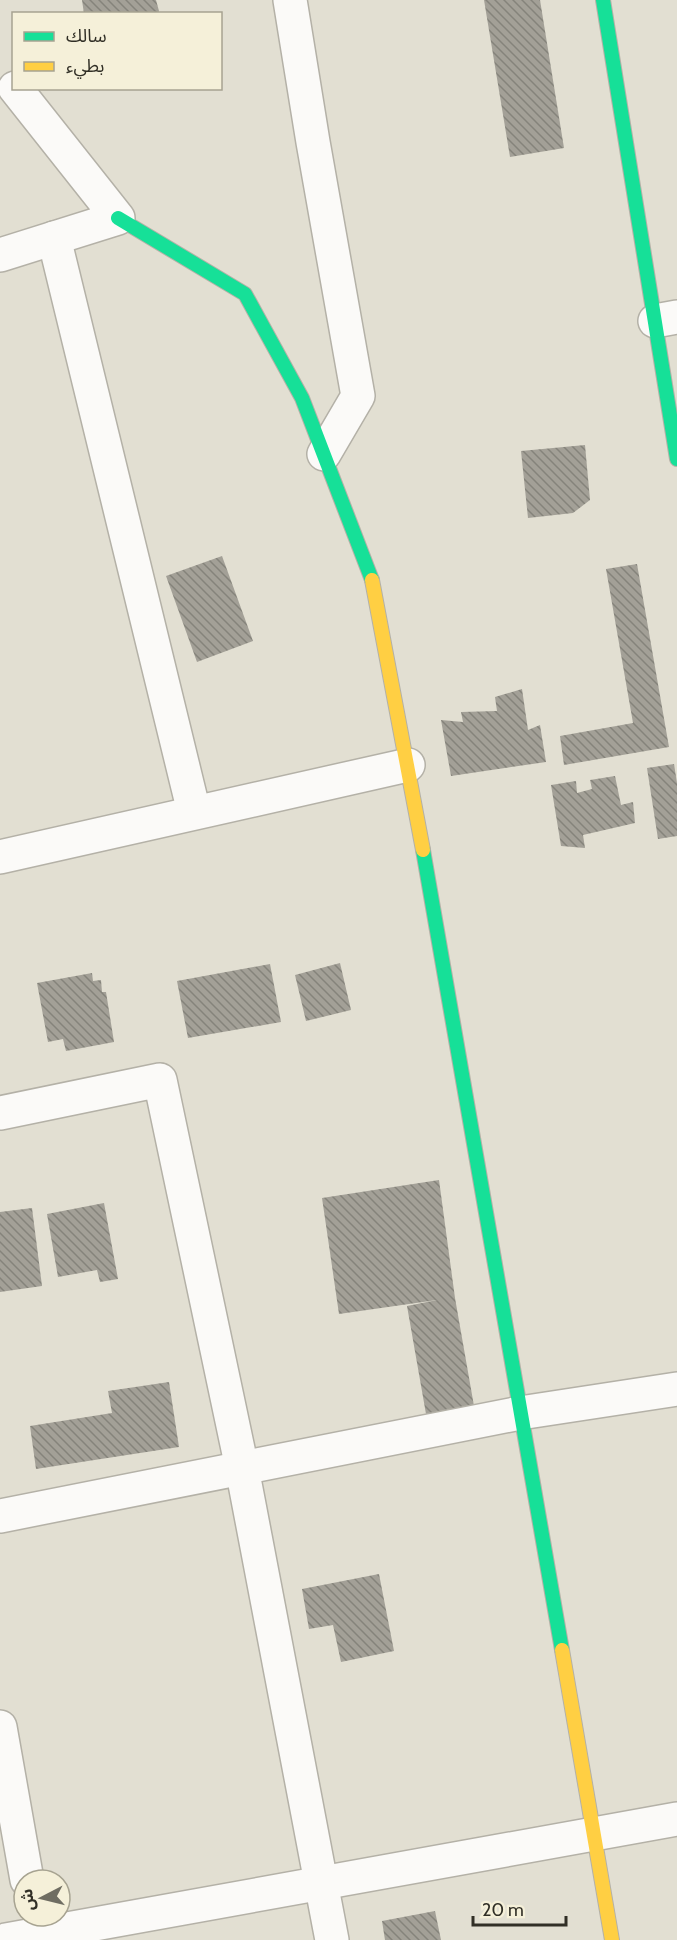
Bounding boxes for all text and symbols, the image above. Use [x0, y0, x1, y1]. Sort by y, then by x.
legend [12, 12, 222, 90]
text: سالك [66, 25, 107, 47]
text: بطيء [66, 55, 104, 79]
north arrow [12, 1868, 72, 1928]
text: ش [17, 1888, 38, 1912]
scale bar [473, 1889, 566, 1927]
text: 20 m [482, 1899, 524, 1921]

